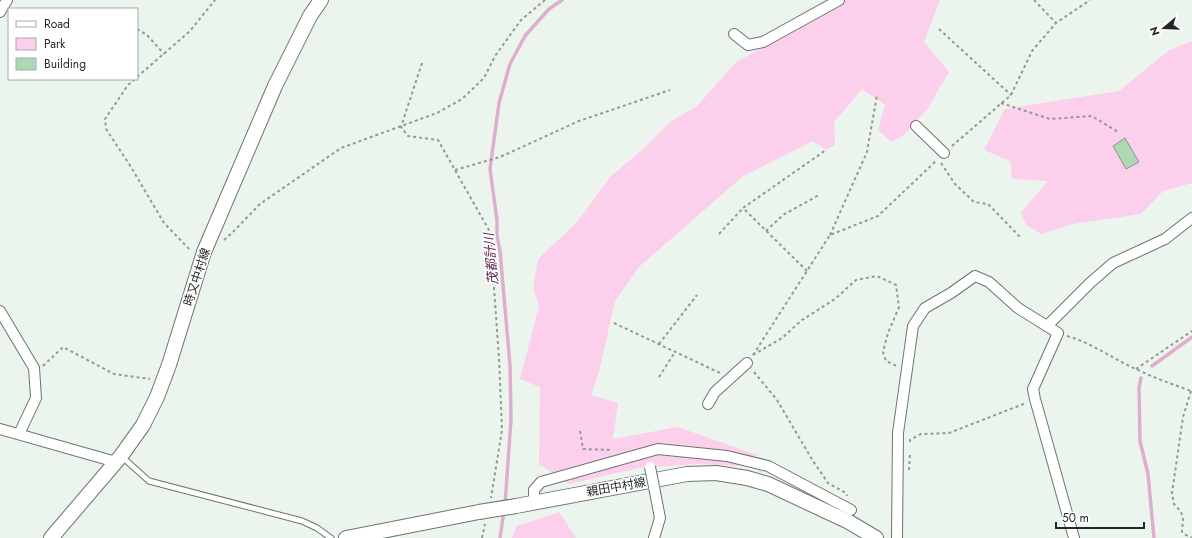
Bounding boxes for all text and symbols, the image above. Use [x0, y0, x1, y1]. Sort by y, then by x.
legend [8, 8, 138, 80]
north arrow [1144, 8, 1184, 48]
text: Road [44, 15, 70, 33]
text: N [1146, 25, 1164, 38]
text: Park [44, 35, 66, 53]
text: Building [44, 55, 86, 73]
water label: 茂都計川 [479, 230, 503, 286]
street label: 時又中村線 [179, 246, 215, 308]
street label: 親田中村線 [585, 473, 647, 501]
scale bar [1056, 504, 1144, 530]
text: 50 m [1062, 509, 1089, 527]

